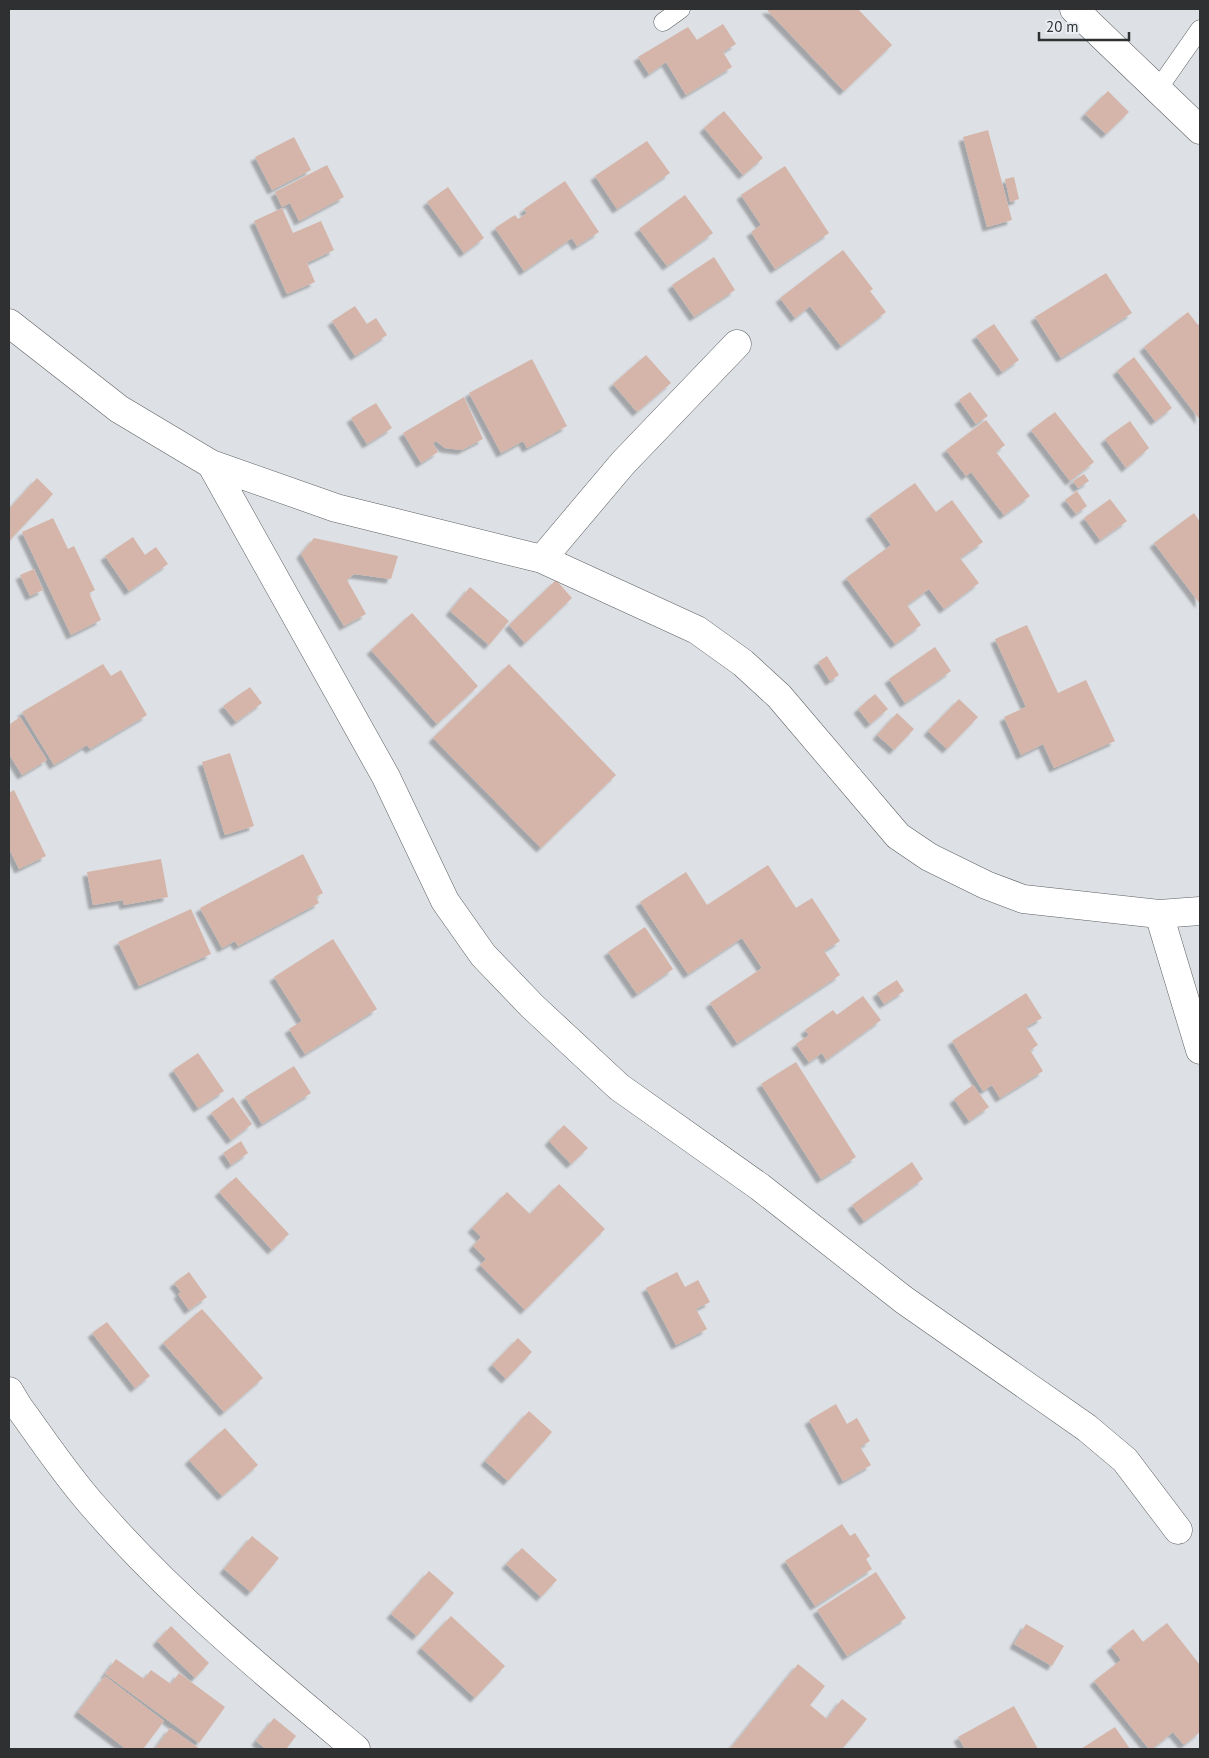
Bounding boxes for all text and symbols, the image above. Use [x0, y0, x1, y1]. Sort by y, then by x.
scale bar [1039, 10, 1129, 42]
text: 20 m [1046, 17, 1079, 36]

